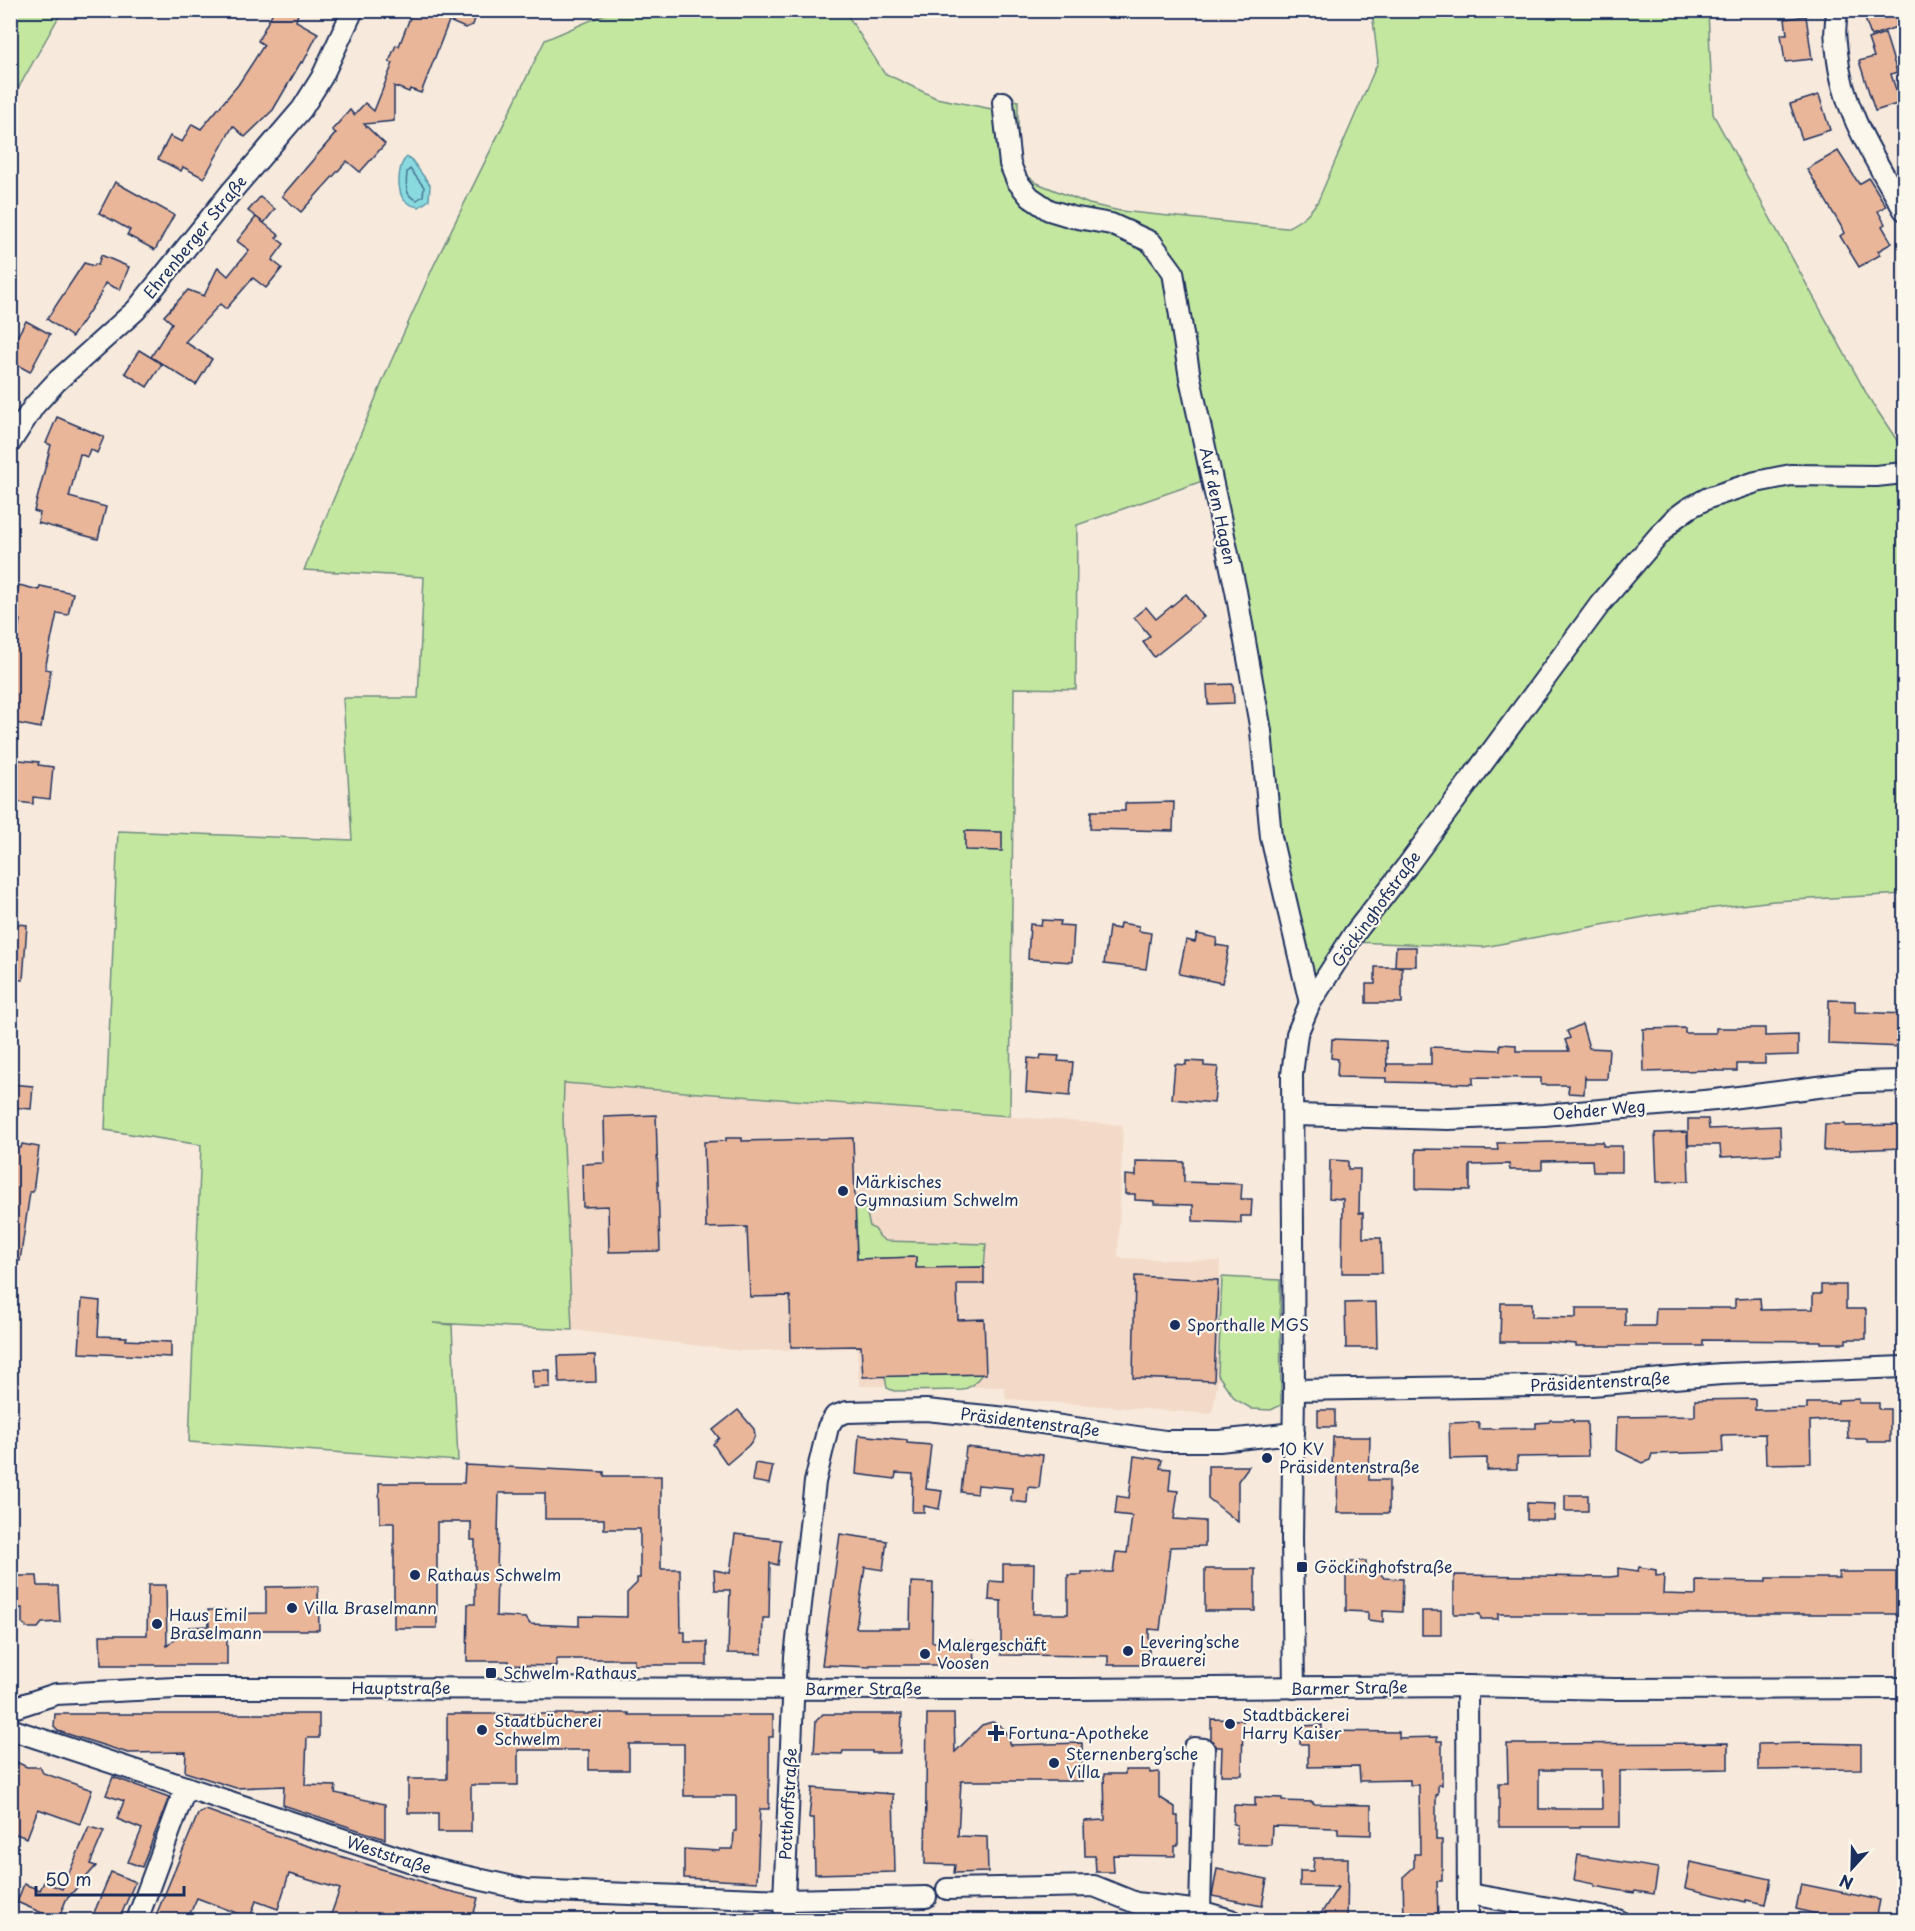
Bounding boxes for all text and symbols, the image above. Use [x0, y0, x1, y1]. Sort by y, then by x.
street label: Ehrenberger Straße [137, 170, 251, 303]
street label: Auf dem Hagen [1195, 445, 1243, 567]
street label: Göckinghofstraße [1325, 845, 1426, 971]
street label: Oehder Weg [1551, 1093, 1646, 1125]
place label: Märkisches Gymnasium Schwelm [855, 1169, 1019, 1211]
marker: Märkisches Gymnasium Schwelm [836, 1184, 850, 1198]
place label: Sporthalle MGS [1187, 1312, 1309, 1336]
marker: Sporthalle MGS [1168, 1318, 1182, 1332]
street label: Präsidentenstraße [1529, 1365, 1671, 1397]
street label: Präsidentenstraße [959, 1401, 1101, 1441]
place label: 10 KV Präsidentenstraße [1279, 1436, 1420, 1478]
marker: 10 KV Präsidentenstraße [1260, 1451, 1274, 1465]
place label: Göckinghofstraße [1314, 1554, 1453, 1578]
marker: Göckinghofstraße [1295, 1560, 1309, 1574]
place label: Rathaus Schwelm [427, 1562, 561, 1586]
marker: Rathaus Schwelm [408, 1568, 422, 1582]
place label: Villa Braselmann [304, 1595, 437, 1619]
marker: Villa Braselmann [285, 1601, 299, 1615]
place label: Haus Emil Braselmann [169, 1602, 262, 1644]
marker: Haus Emil Braselmann [150, 1617, 164, 1631]
place label: Levering’sche Brauerei [1140, 1629, 1239, 1671]
place label: Malergeschäft Voosen [937, 1632, 1047, 1674]
marker: Levering’sche Brauerei [1121, 1644, 1135, 1658]
marker: Malergeschäft Voosen [918, 1647, 932, 1661]
place label: Schwelm Rathaus [503, 1660, 637, 1684]
marker: Schwelm Rathaus [484, 1666, 498, 1680]
street label: Barmer Straße [1290, 1674, 1408, 1700]
street label: Hauptstraße [351, 1675, 451, 1699]
street label: Barmer Straße [804, 1676, 922, 1700]
place label: Stadtbäckerei Harry Kaiser [1242, 1702, 1350, 1744]
place label: Stadtbücherei Schwelm [494, 1708, 602, 1750]
marker: Stadtbäckerei Harry Kaiser [1223, 1717, 1237, 1731]
place label: Fortuna-Apotheke [1008, 1720, 1149, 1744]
marker: Stadtbücherei Schwelm [475, 1723, 489, 1737]
marker: Fortuna-Apotheke [989, 1726, 1003, 1740]
place label: Sternenberg’sche Villa [1066, 1741, 1198, 1783]
street label: Potthoffstraße [772, 1747, 802, 1861]
marker: Sternenberg’sche Villa [1047, 1756, 1061, 1770]
street label: Weststraße [344, 1829, 435, 1879]
north arrow [1822, 1838, 1882, 1898]
scale bar [36, 1859, 184, 1897]
text: 50 m [45, 1865, 92, 1892]
text: N [1836, 1869, 1856, 1896]

